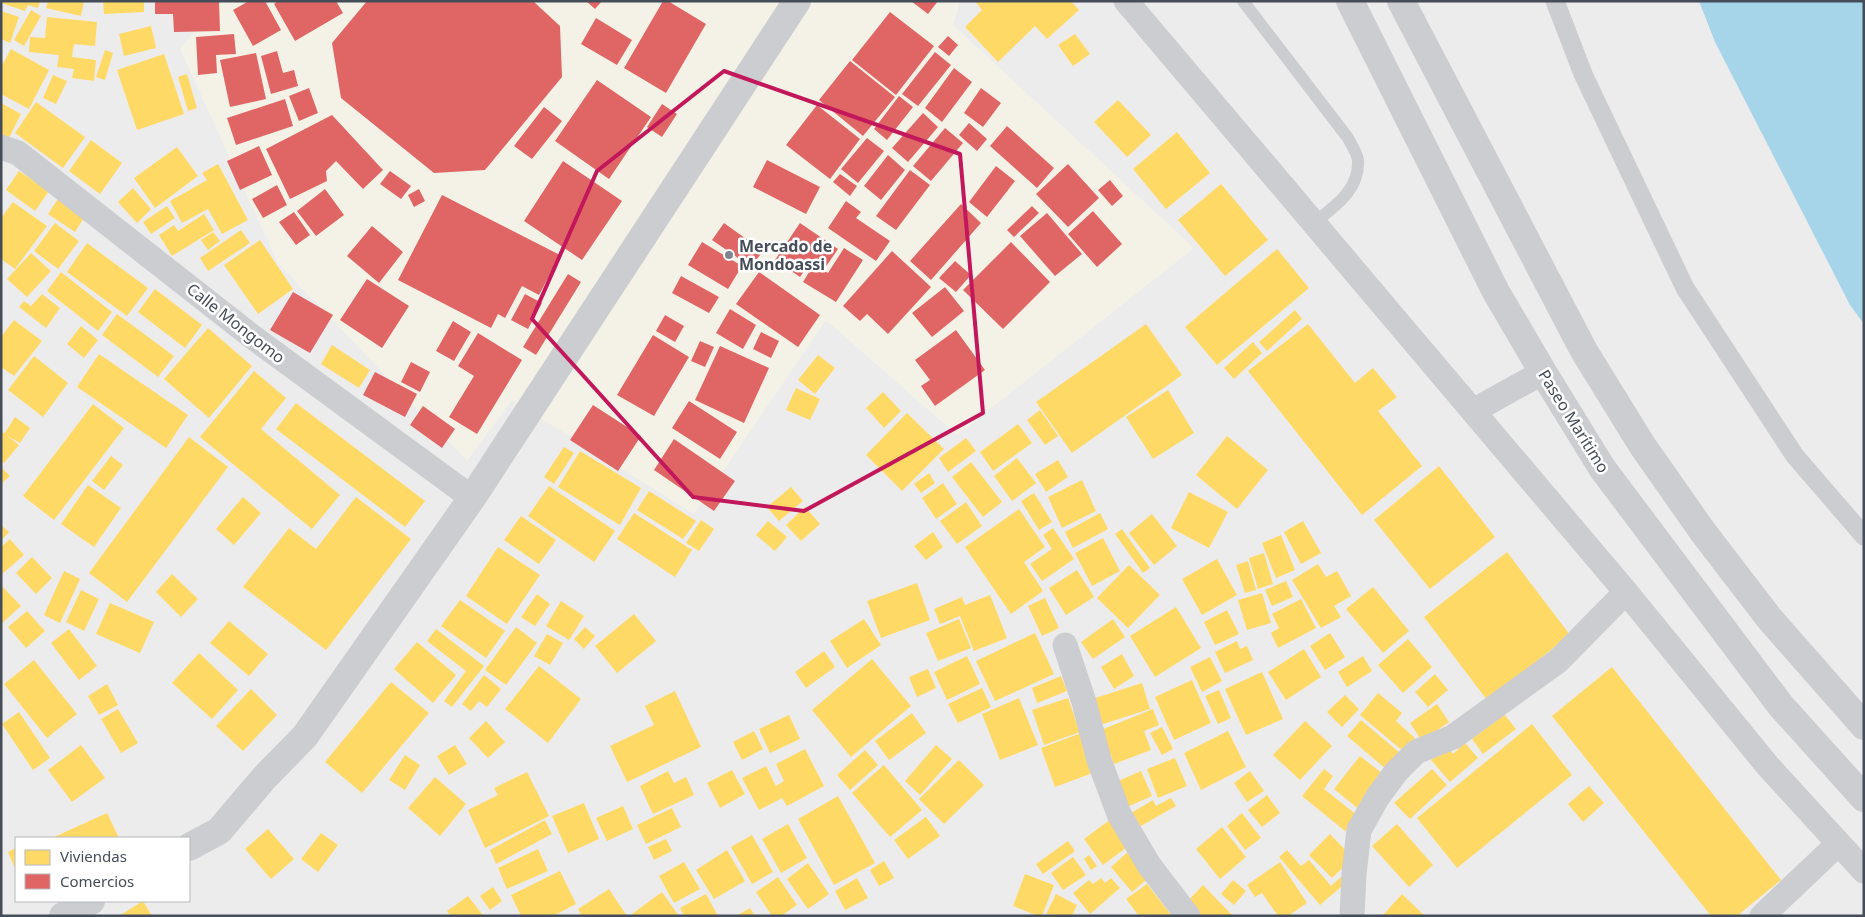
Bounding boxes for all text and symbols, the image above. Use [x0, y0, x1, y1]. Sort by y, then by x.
place label: Mercado de Mondoassi [739, 235, 832, 275]
marker: Mercado de Mondoassi [723, 249, 735, 261]
street label: Calle Mongomo [182, 278, 290, 368]
street label: Paseo Marítimo [1533, 365, 1615, 477]
legend [15, 837, 190, 902]
text: Viviendas [60, 846, 127, 866]
text: Comercios [60, 871, 134, 891]

